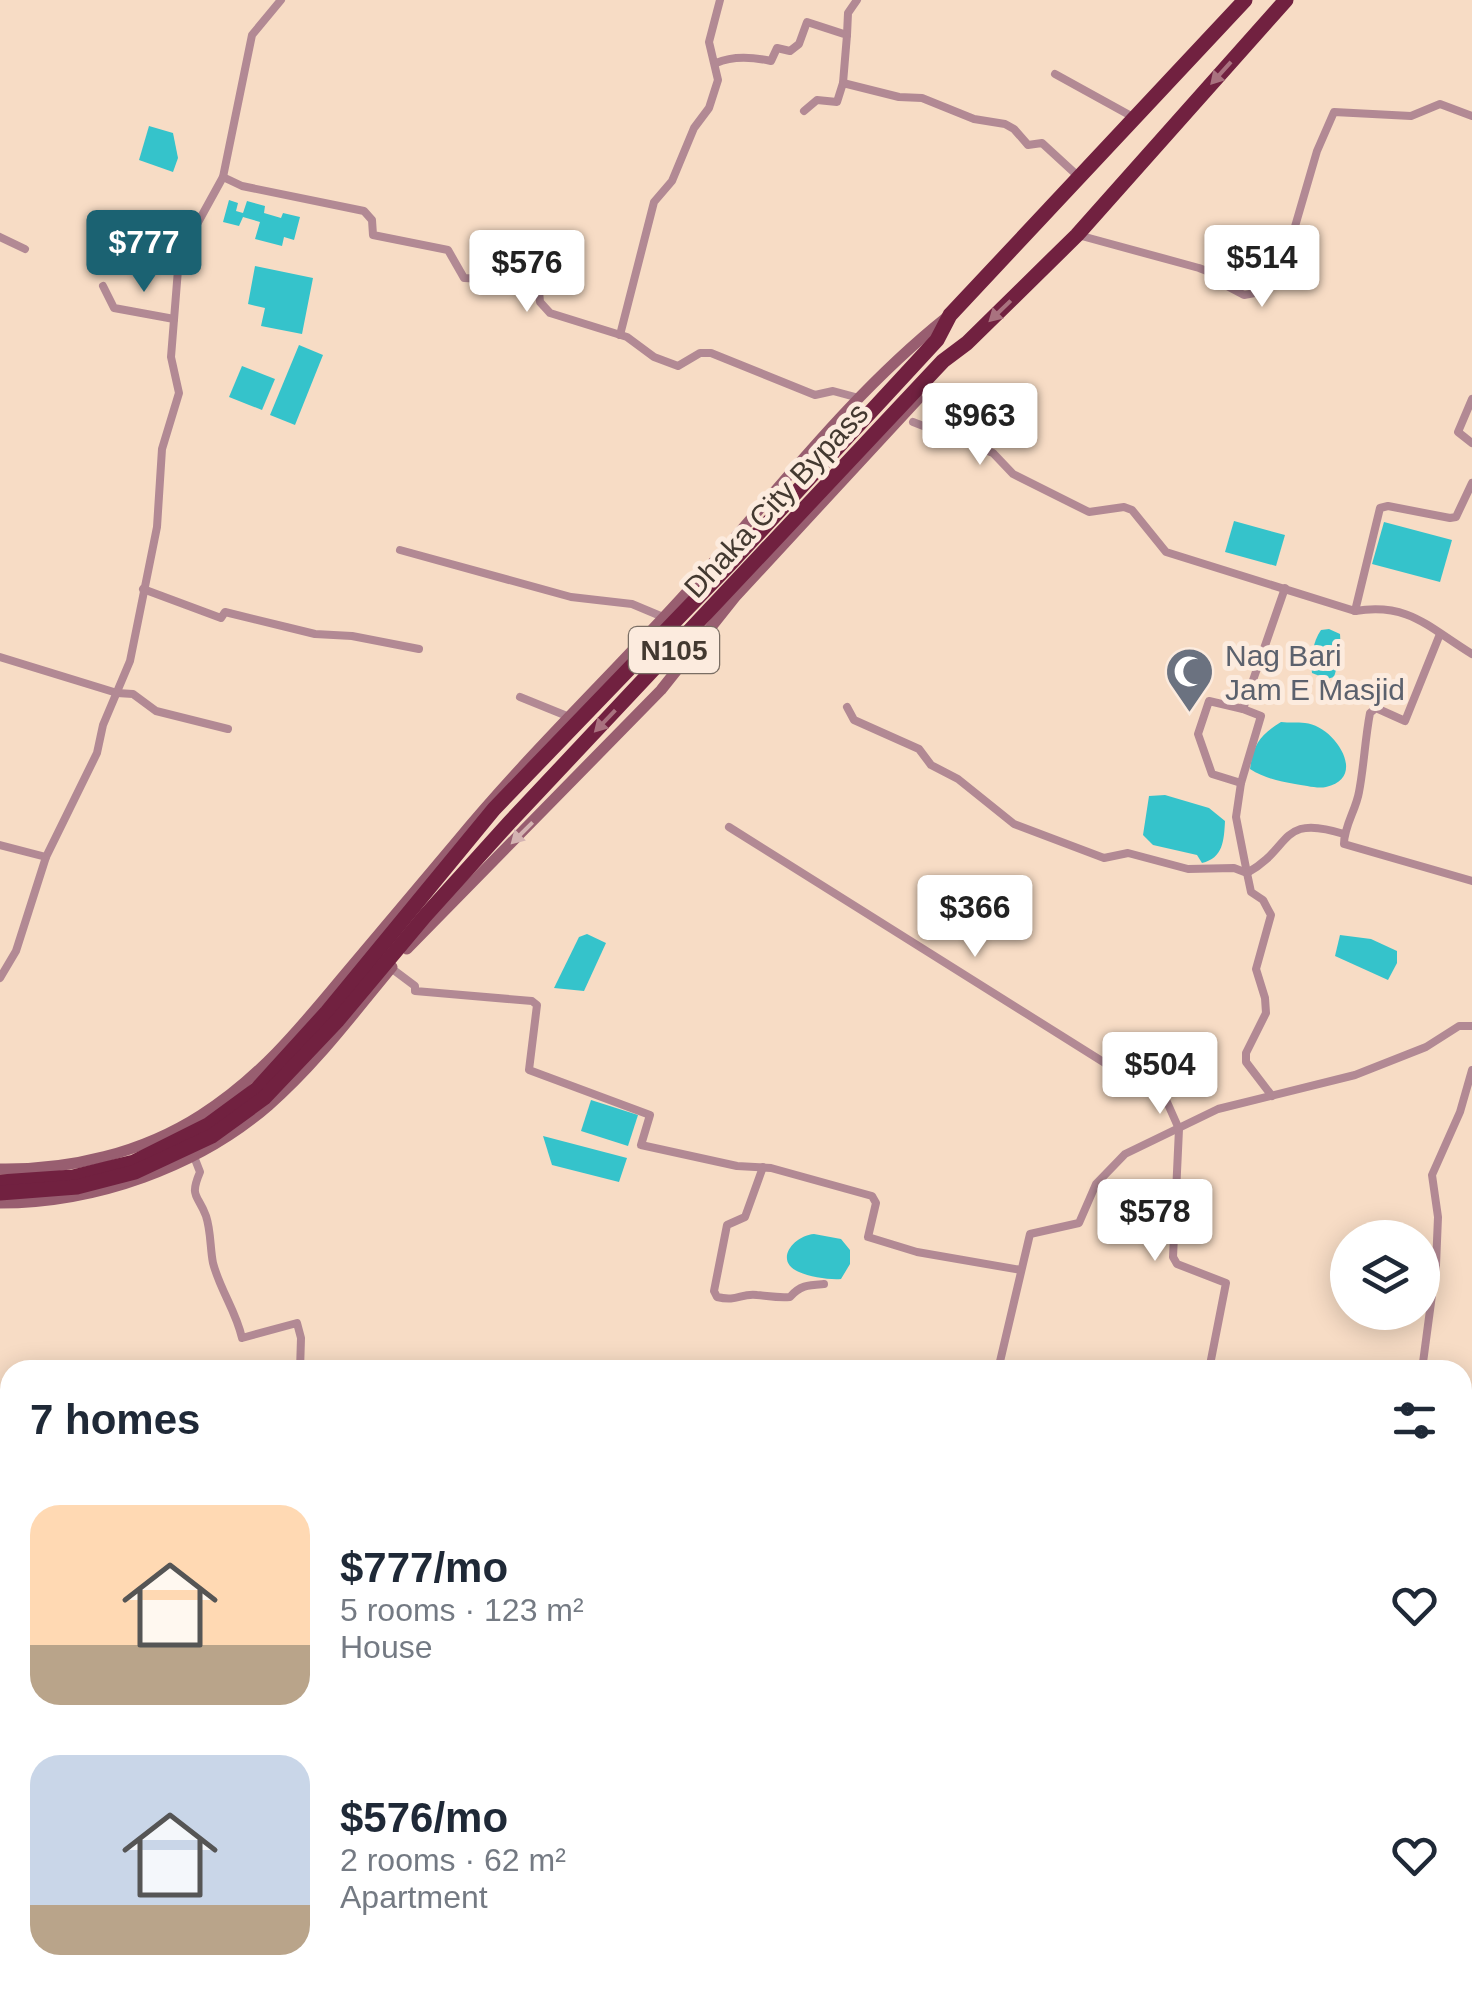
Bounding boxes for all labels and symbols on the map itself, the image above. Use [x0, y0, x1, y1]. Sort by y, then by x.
one-way arrow [1210, 61, 1233, 85]
pin: $777 [85, 210, 203, 295]
pin: $514 [1203, 225, 1321, 310]
pin: $576 [468, 230, 586, 315]
one-way arrow [988, 298, 1012, 322]
pin: $963 [921, 383, 1039, 468]
street label: Dhaka City Bypass [678, 396, 874, 604]
road number: N105 [629, 627, 719, 673]
place label: Nag Bari Jam E Masjid [1225, 639, 1405, 706]
mosque icon: Nag Bari Jam E Masjid [1164, 646, 1216, 714]
one-way arrow [594, 709, 617, 733]
one-way arrow [511, 821, 534, 845]
pin: $366 [916, 875, 1034, 960]
pin: $504 [1101, 1032, 1219, 1117]
pin: $578 [1096, 1179, 1214, 1264]

